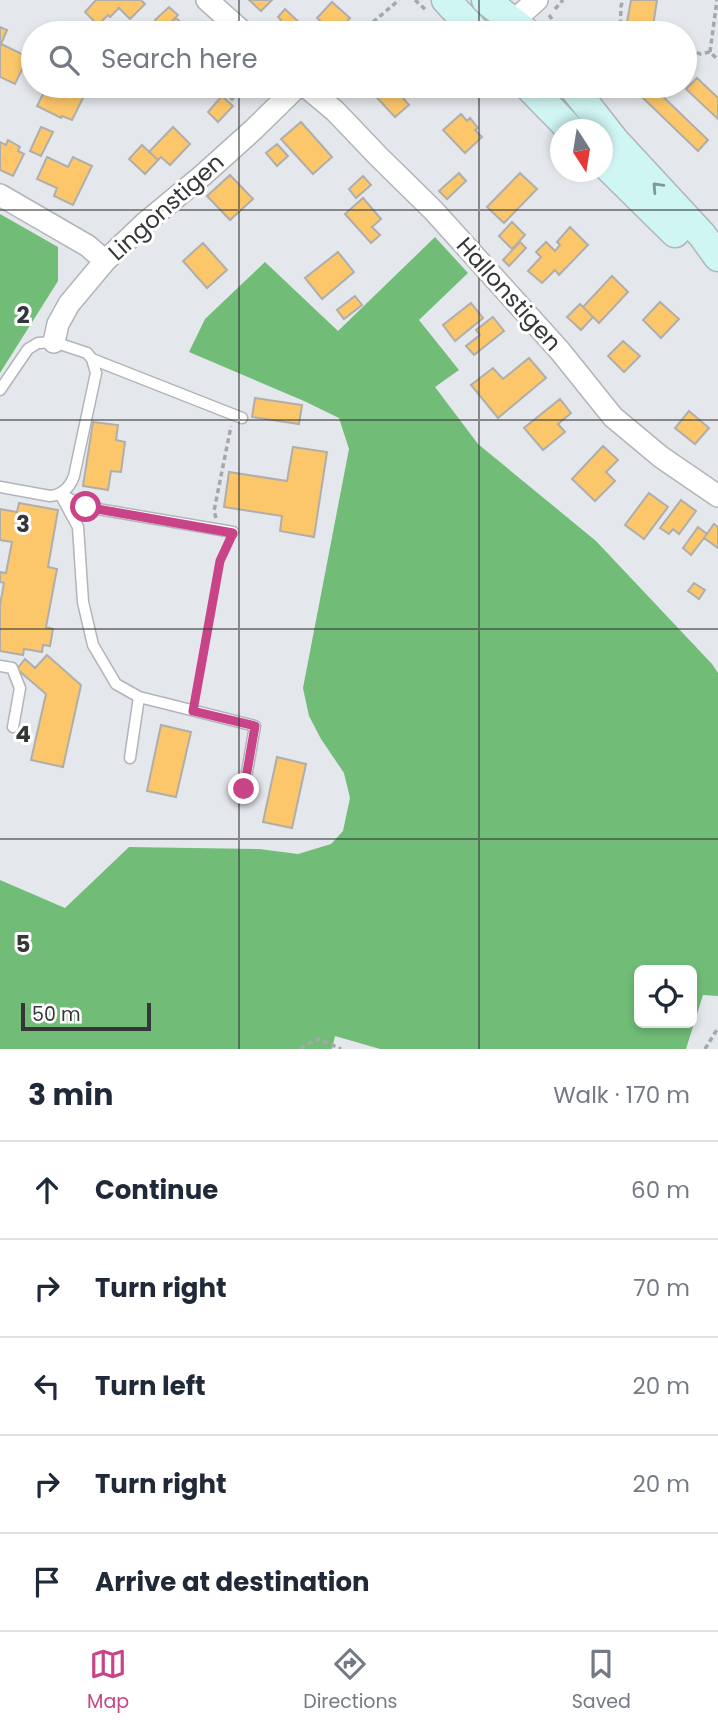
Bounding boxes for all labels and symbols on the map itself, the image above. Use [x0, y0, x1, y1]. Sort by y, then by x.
north arrow [550, 119, 613, 182]
street label: Lingonstigen [101, 146, 231, 268]
one-way arrow [652, 182, 665, 195]
street label: Hallonstigen [449, 230, 569, 358]
text: 2 [16, 299, 30, 331]
route start [70, 491, 101, 522]
text: 3 [16, 508, 30, 540]
text: 4 [15, 718, 31, 750]
route end [228, 773, 259, 804]
text: 5 [16, 928, 30, 960]
scale bar [21, 1000, 150, 1032]

